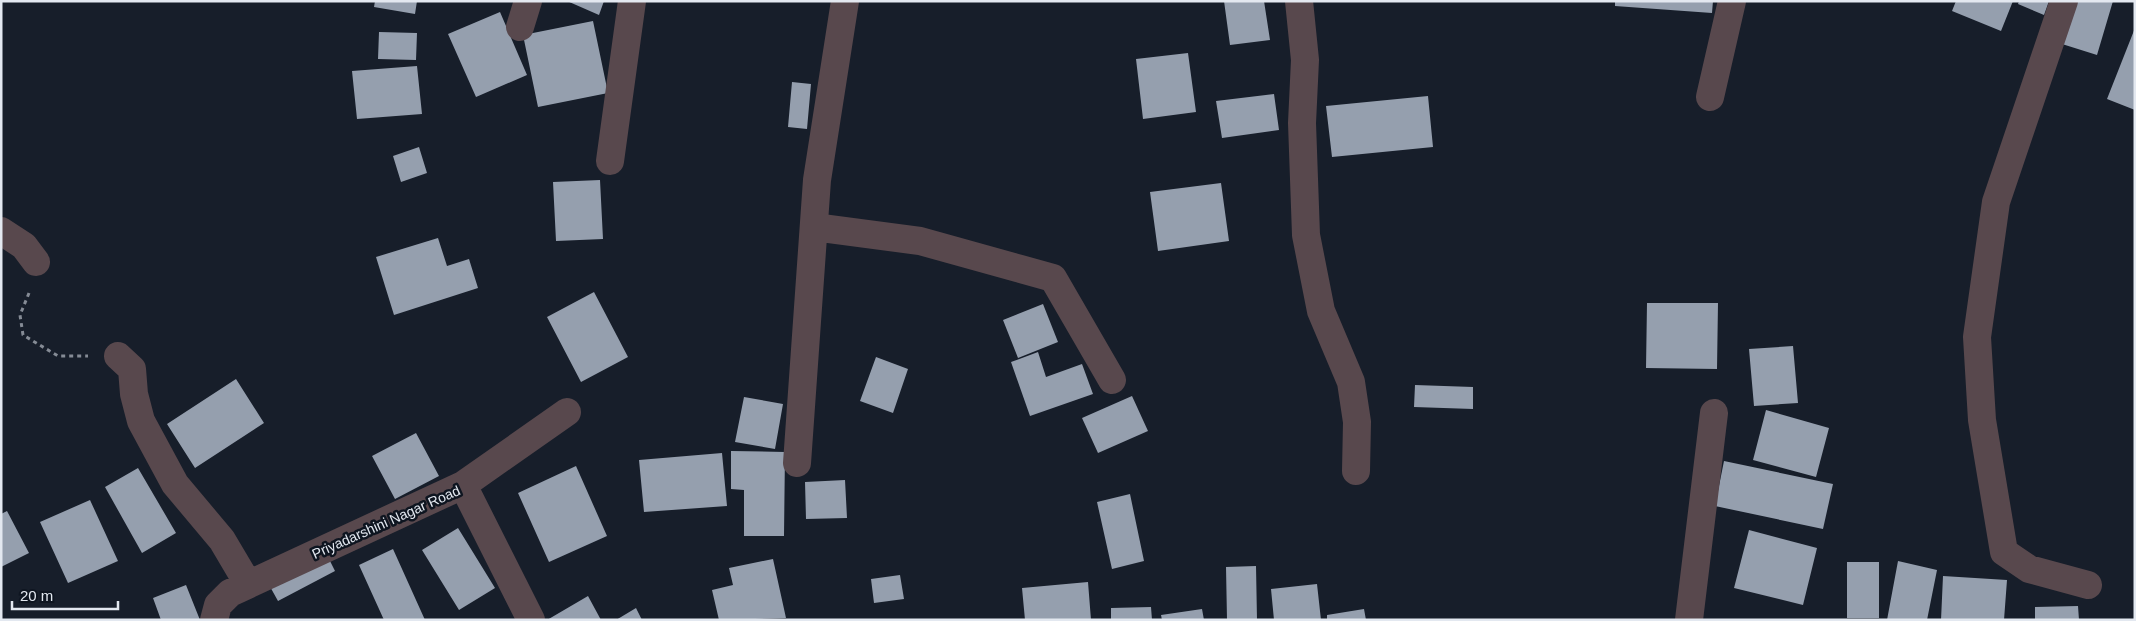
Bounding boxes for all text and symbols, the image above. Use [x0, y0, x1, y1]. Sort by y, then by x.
street label: Priyadarshini Nagar Road [310, 482, 462, 562]
scale bar [12, 578, 119, 610]
text: 20 m [20, 587, 53, 604]

